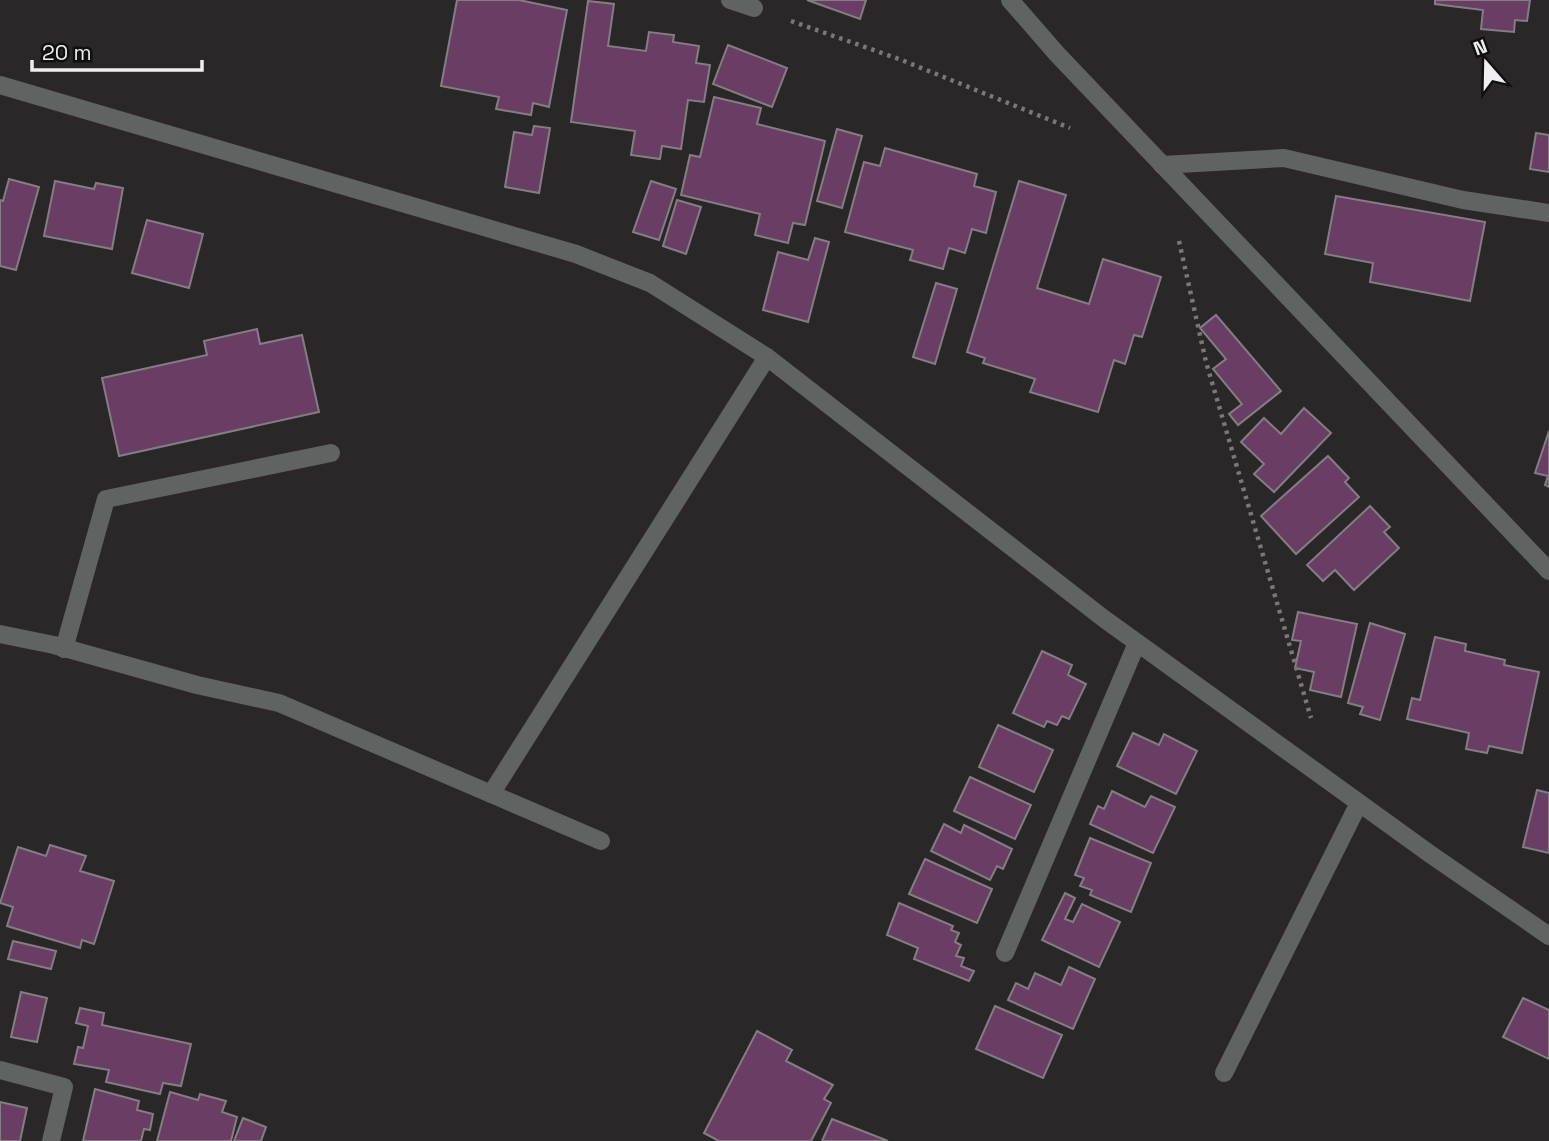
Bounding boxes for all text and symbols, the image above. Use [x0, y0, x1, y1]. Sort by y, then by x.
scale bar [32, 28, 201, 72]
north arrow [1451, 28, 1521, 98]
text: N [1470, 34, 1491, 61]
text: 20 m [42, 39, 92, 66]

